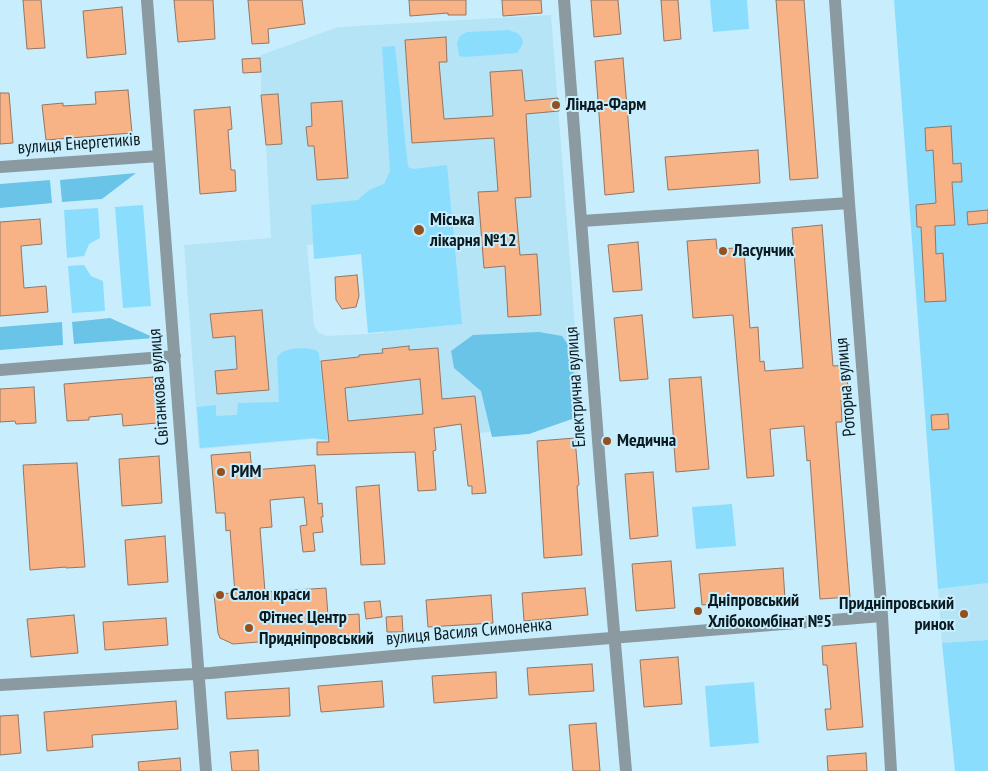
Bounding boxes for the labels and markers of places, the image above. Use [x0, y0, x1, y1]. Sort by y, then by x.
place label: Лінда-Фарм [566, 94, 646, 116]
marker: Лінда-Фарм [550, 99, 562, 111]
place label: Міська лікарня №12 [430, 209, 517, 252]
marker: Міська лікарня №12 [412, 223, 426, 237]
place label: Ласунчик [733, 240, 794, 262]
marker: Ласунчик [717, 245, 729, 257]
place label: Медична [617, 430, 676, 452]
marker: Медична [601, 435, 613, 447]
place label: РИМ [231, 461, 261, 483]
marker: РИМ [215, 466, 227, 478]
place label: Салон краси [230, 584, 310, 606]
marker: Салон краси [214, 589, 226, 601]
place label: Дніпровський Хлібокомбінат №5 [708, 590, 832, 632]
place label: Придніпровський ринок [839, 593, 954, 636]
marker: Дніпровський Хлібокомбінат №5 [692, 605, 704, 617]
place label: Фітнес Центр Придніпровський [259, 607, 374, 650]
marker: Придніпровський ринок [958, 608, 970, 620]
marker: Фітнес Центр Придніпровський [243, 622, 255, 634]

